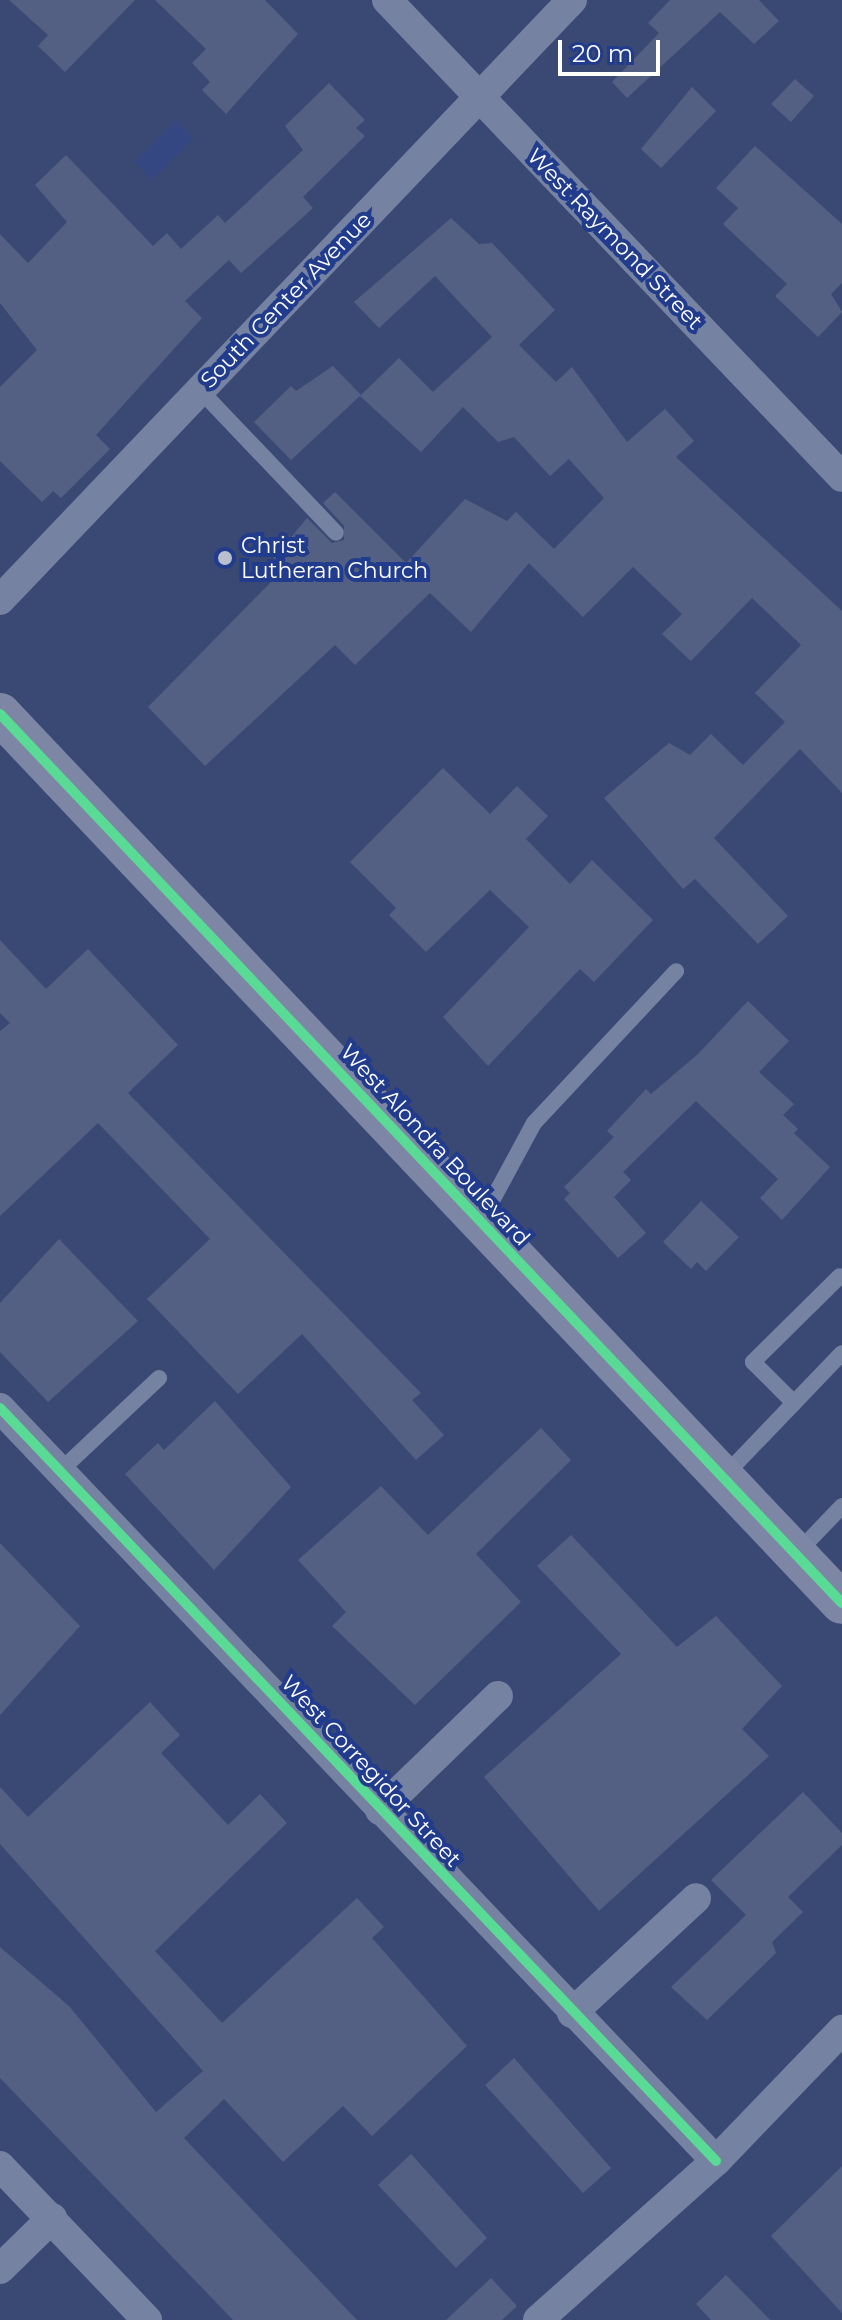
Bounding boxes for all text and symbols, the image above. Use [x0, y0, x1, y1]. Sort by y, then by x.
scale bar [562, 24, 664, 74]
text: 20 m [572, 39, 633, 68]
street label: West Raymond Street [522, 143, 708, 335]
street label: South Center Avenue [195, 207, 377, 393]
place label: Christ Lutheran Church [241, 532, 428, 584]
marker: Christ Lutheran Church [216, 549, 234, 567]
street label: West Alondra Boulevard [335, 1039, 535, 1251]
street label: West Corregidor Street [275, 1670, 467, 1872]

